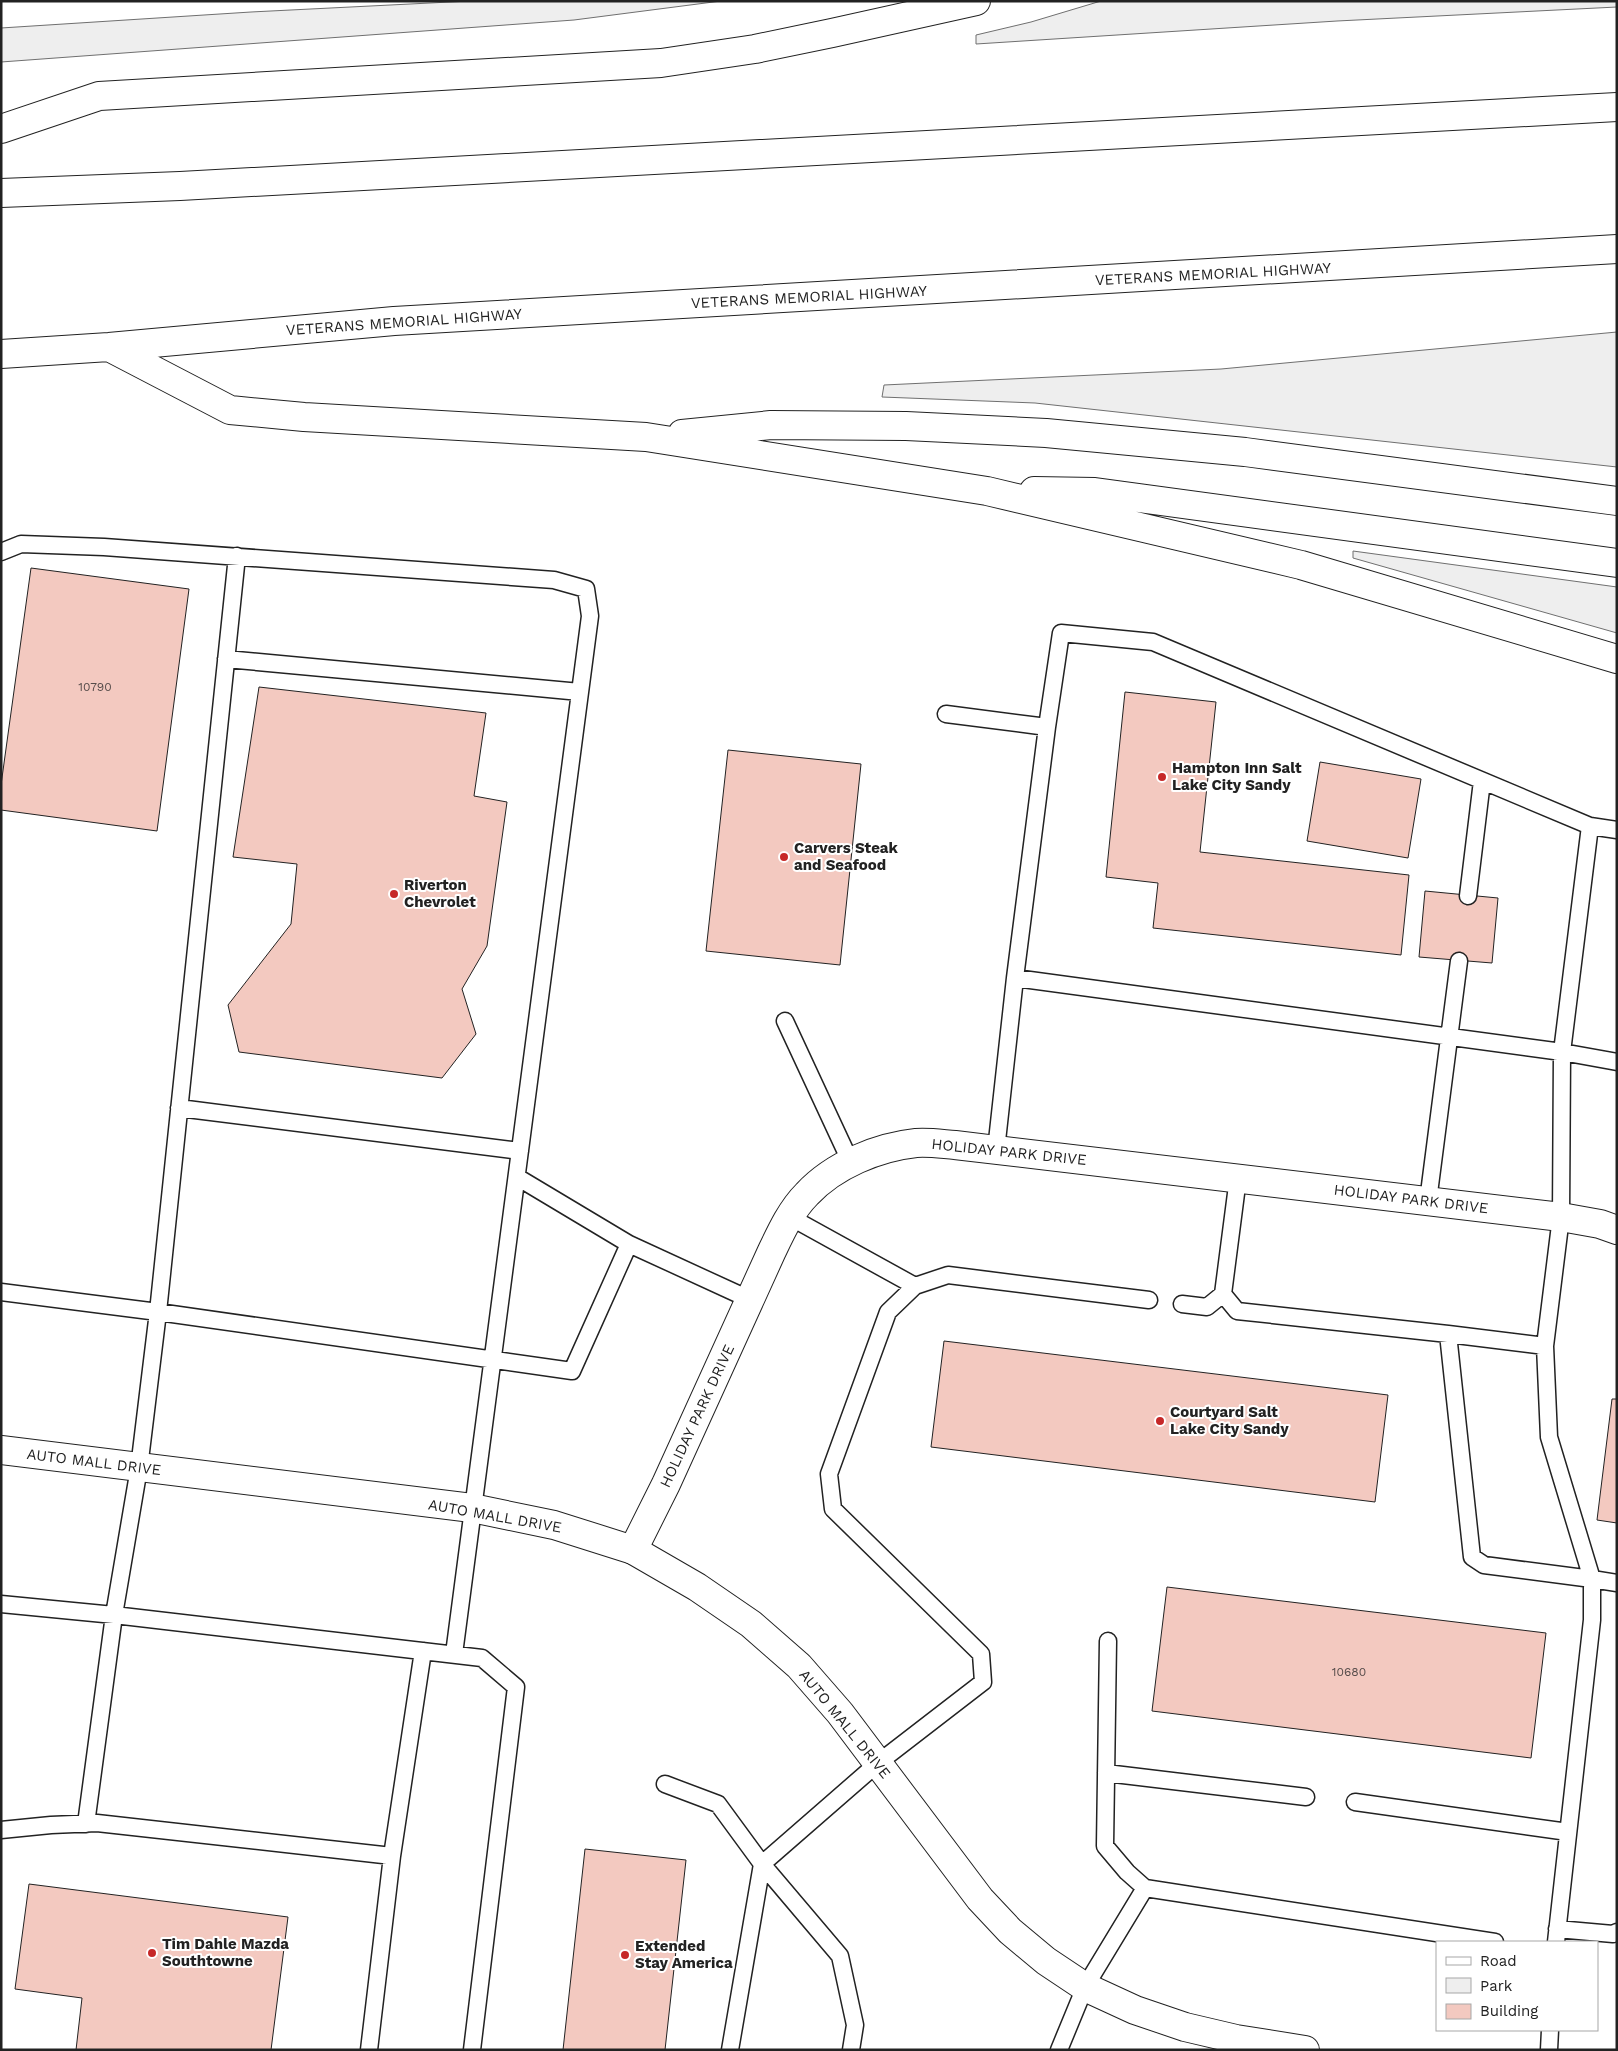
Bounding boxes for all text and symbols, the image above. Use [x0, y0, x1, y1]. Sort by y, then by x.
street label: VETERANS MEMORIAL HIGHWAY [1094, 259, 1332, 289]
street label: VETERANS MEMORIAL HIGHWAY [690, 282, 928, 312]
street label: VETERANS MEMORIAL HIGHWAY [285, 305, 523, 339]
house number: 10790 [78, 680, 112, 694]
place label: Hampton Inn Salt Lake City Sandy [1172, 759, 1302, 794]
marker: Hampton Inn Salt Lake City Sandy [1156, 771, 1168, 783]
place label: Carvers Steak and Seafood [794, 839, 899, 874]
marker: Carvers Steak and Seafood [778, 851, 790, 863]
place label: Riverton Chevrolet [404, 876, 476, 911]
marker: Riverton Chevrolet [388, 888, 400, 900]
street label: HOLIDAY PARK DRIVE [931, 1135, 1087, 1169]
street label: HOLIDAY PARK DRIVE [1333, 1181, 1489, 1217]
street label: HOLIDAY PARK DRIVE [656, 1342, 738, 1490]
place label: Courtyard Salt Lake City Sandy [1170, 1403, 1289, 1438]
marker: Courtyard Salt Lake City Sandy [1154, 1415, 1166, 1427]
street label: AUTO MALL DRIVE [26, 1445, 162, 1479]
street label: AUTO MALL DRIVE [427, 1495, 563, 1537]
house number: 10680 [1332, 1665, 1366, 1679]
street label: AUTO MALL DRIVE [795, 1666, 895, 1782]
place label: Tim Dahle Mazda Southtowne [162, 1935, 289, 1970]
place label: Extended Stay America [635, 1937, 733, 1972]
legend [1436, 1941, 1598, 2031]
marker: Tim Dahle Mazda Southtowne [146, 1947, 158, 1959]
marker: Extended Stay America [619, 1949, 631, 1961]
text: Road [1480, 1952, 1517, 1970]
text: Park [1480, 1977, 1513, 1995]
text: Building [1480, 2002, 1538, 2020]

